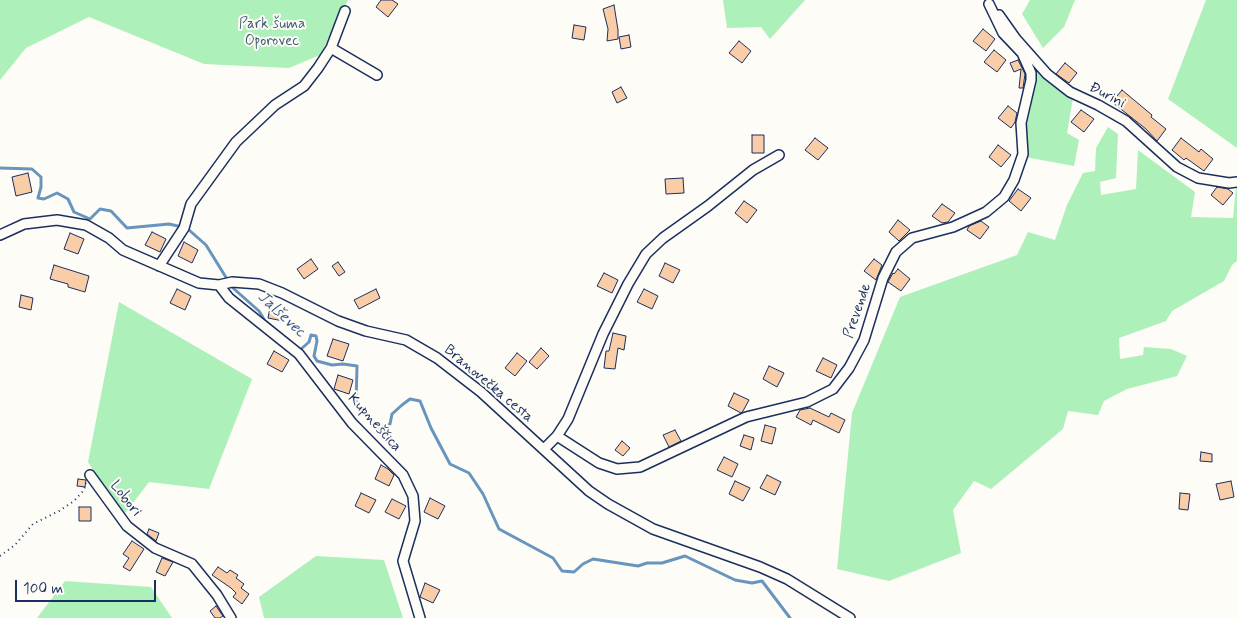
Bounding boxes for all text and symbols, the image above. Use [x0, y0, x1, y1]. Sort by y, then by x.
park label: Park šuma Oporovec [239, 16, 305, 51]
street label: Đurini [1086, 79, 1128, 113]
street label: Prevende [840, 281, 876, 341]
water label: Jalševec [253, 288, 309, 342]
street label: Branovečka cesta [440, 341, 536, 427]
street label: Kupneščica [343, 390, 405, 456]
street label: Lobori [105, 477, 145, 521]
scale bar [18, 570, 159, 602]
text: 100 m [23, 579, 63, 599]

